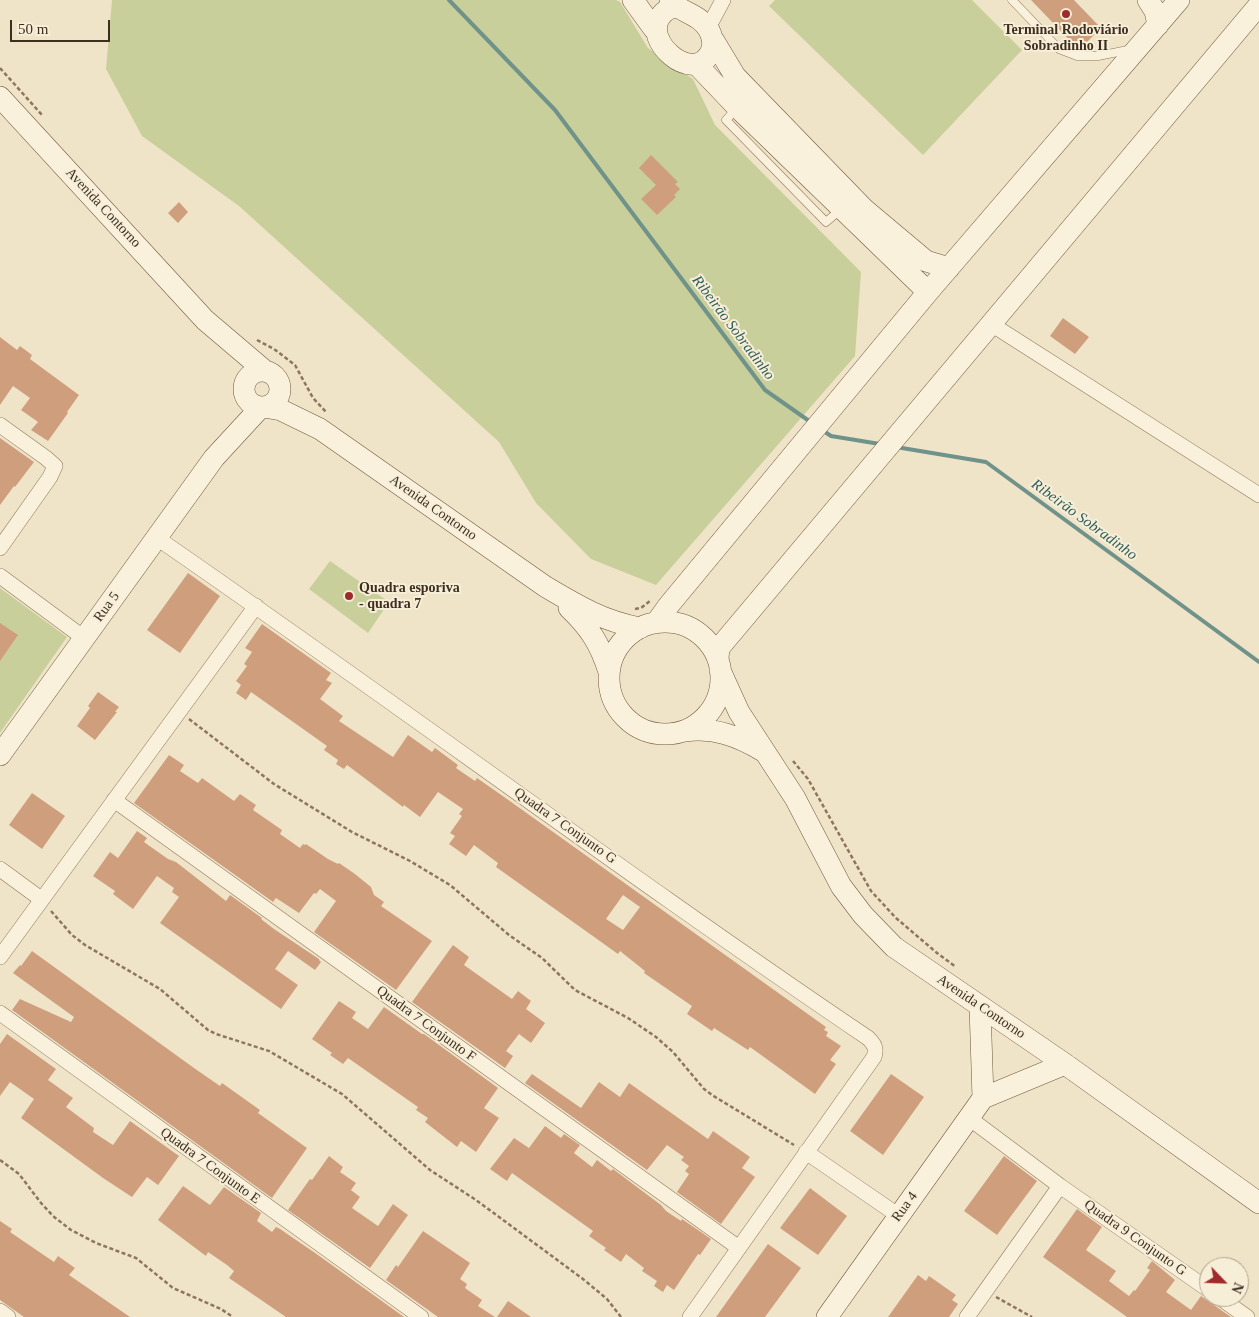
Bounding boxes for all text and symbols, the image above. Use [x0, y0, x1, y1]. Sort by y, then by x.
marker: Terminal Rodoviário Sobradinho II [1060, 8, 1072, 20]
scale bar [12, 10, 112, 42]
text: 50 m [18, 21, 48, 37]
place label: Terminal Rodoviário Sobradinho II [1003, 22, 1129, 54]
street label: Avenida Contorno [62, 165, 144, 251]
water label: Ribeirão Sobradinho [688, 272, 778, 384]
street label: Avenida Contorno [386, 472, 480, 544]
water label: Ribeirão Sobradinho [1028, 476, 1140, 564]
place label: Quadra esporiva - quadra 7 [359, 580, 460, 612]
street label: Rua 5 [90, 589, 124, 625]
marker: Quadra esporiva - quadra 7 [343, 590, 355, 602]
street label: Quadra 7 Conjunto G [511, 784, 619, 868]
street label: Avenida Contorno [934, 971, 1028, 1043]
street label: Quadra 7 Conjunto F [373, 982, 479, 1066]
street label: Quadra 7 Conjunto E [157, 1124, 263, 1208]
street label: Rua 4 [888, 1189, 922, 1225]
street label: Quadra 9 Conjunto G [1081, 1196, 1189, 1280]
north arrow [1199, 1257, 1249, 1307]
text: N [1228, 1280, 1246, 1296]

